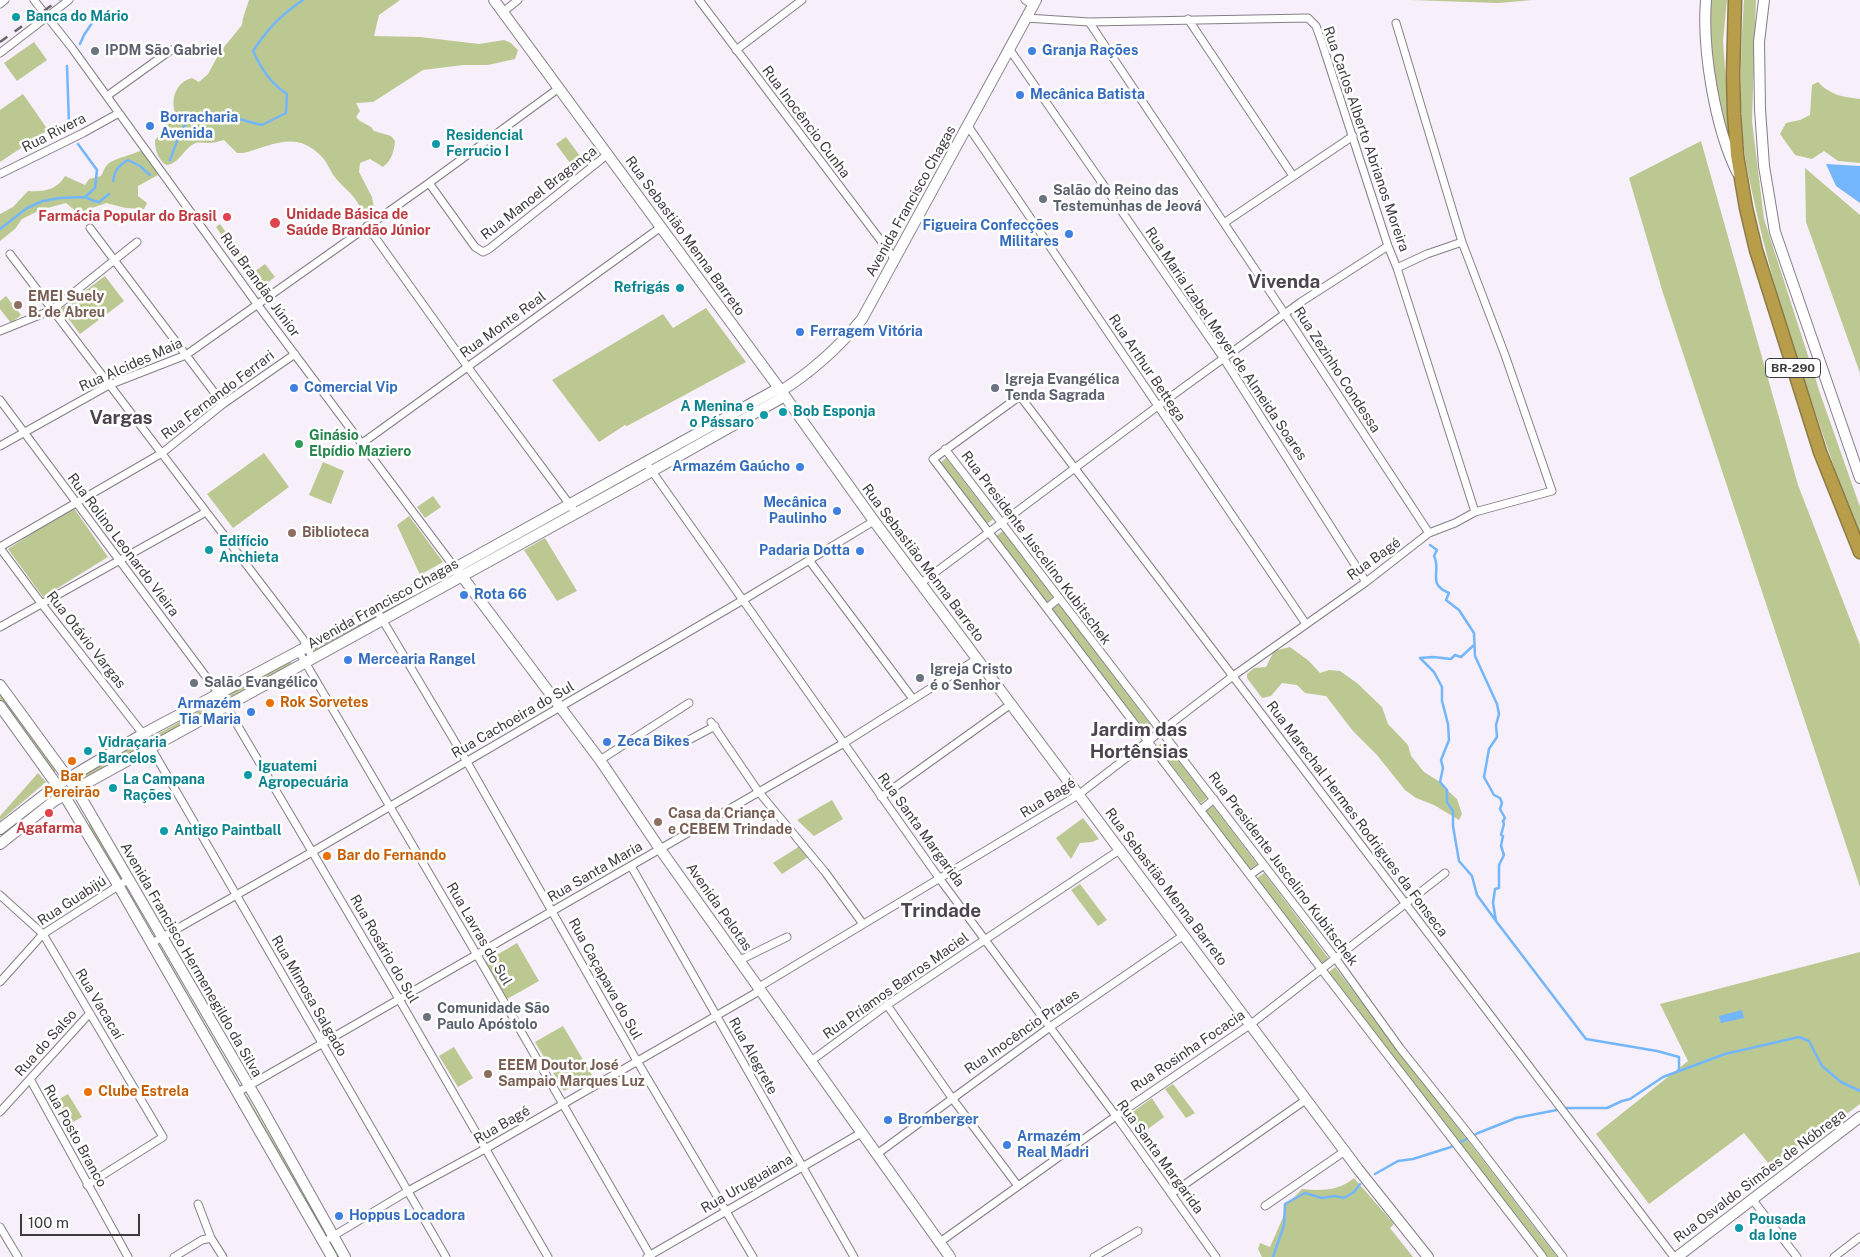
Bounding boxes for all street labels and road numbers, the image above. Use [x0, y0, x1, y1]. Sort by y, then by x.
street label: Rua Carlos Alberto Abrianos Moreira [1319, 24, 1413, 254]
street label: Rua Inocêncio Cunha [758, 63, 854, 181]
street label: Rua Rivera [19, 110, 89, 156]
street label: Avenida Francisco Chagas [862, 123, 960, 279]
street label: Rua Manoel Bragança [478, 143, 600, 243]
street label: Rua Sebastião Menna Barreto [621, 153, 749, 319]
street label: Rua Maria Izabel Meyer de Almeida Soares [1141, 224, 1311, 464]
street label: Rua Brandão Júnior [216, 229, 304, 341]
street label: Rua Monte Real [457, 288, 549, 362]
street label: Rua Zezinho Condessa [1290, 304, 1384, 436]
street label: Rua Arthur Bettega [1105, 311, 1189, 425]
street label: Rua Alcides Maia [77, 335, 185, 395]
street label: Rua Fernando Ferrari [158, 347, 278, 443]
road number: BR-290 [1766, 358, 1820, 378]
street label: Rua Presidente Juscelino Kubitschek [958, 448, 1114, 648]
street label: Rua Rolino Leonardo Vieira [64, 470, 182, 620]
street label: Rua Sebastião Menna Barreto [858, 481, 988, 645]
street label: Rua Bagé [1344, 534, 1404, 584]
street label: Avenida Francisco Chagas [305, 555, 461, 653]
street label: Rua Otávio Vargas [43, 588, 129, 692]
street label: Rua Cachoeira do Sul [449, 678, 577, 762]
street label: Rua Marechal Hermes Rodrigues da Fonseca [1263, 698, 1451, 940]
street label: Rua Presidente Juscelino Kubitschek [1205, 769, 1361, 969]
street label: Rua Santa Margarida [874, 770, 968, 890]
street label: Rua Bagé [1017, 774, 1079, 822]
street label: Rua Sebastião Menna Barreto [1101, 805, 1231, 969]
street label: Rua Santa Maria [545, 838, 645, 906]
street label: Avenida Francisco Hermenegildo da Silva [117, 840, 265, 1080]
street label: Avenida Pelotas [682, 860, 756, 954]
street label: Rua Guabijú [35, 873, 109, 929]
street label: Rua Lavras do Sul [443, 880, 515, 988]
street label: Rua Rosário do Sul [346, 892, 422, 1006]
street label: Rua Caçapava do Sul [565, 915, 645, 1043]
street label: Rua Príamos Barros Maciel [820, 929, 972, 1043]
street label: Rua Mimosa Salgado [268, 933, 350, 1059]
street label: Rua Vacacaí [71, 966, 127, 1042]
street label: Rua Inocêncio Prates [961, 986, 1083, 1078]
street label: Rua do Salso [12, 1006, 80, 1080]
street label: Rua Rosinha Focacia [1128, 1007, 1248, 1095]
street label: Rua Alegrete [725, 1015, 781, 1097]
street label: Rua Posto Branco [40, 1082, 110, 1190]
street label: Rua Santa Margarida [1113, 1097, 1207, 1217]
street label: Rua Bagé [471, 1102, 533, 1148]
street label: Rua Osvaldo Simões de Nóbrega [1671, 1106, 1849, 1246]
street label: Rua Uruguaiana [698, 1151, 796, 1217]

